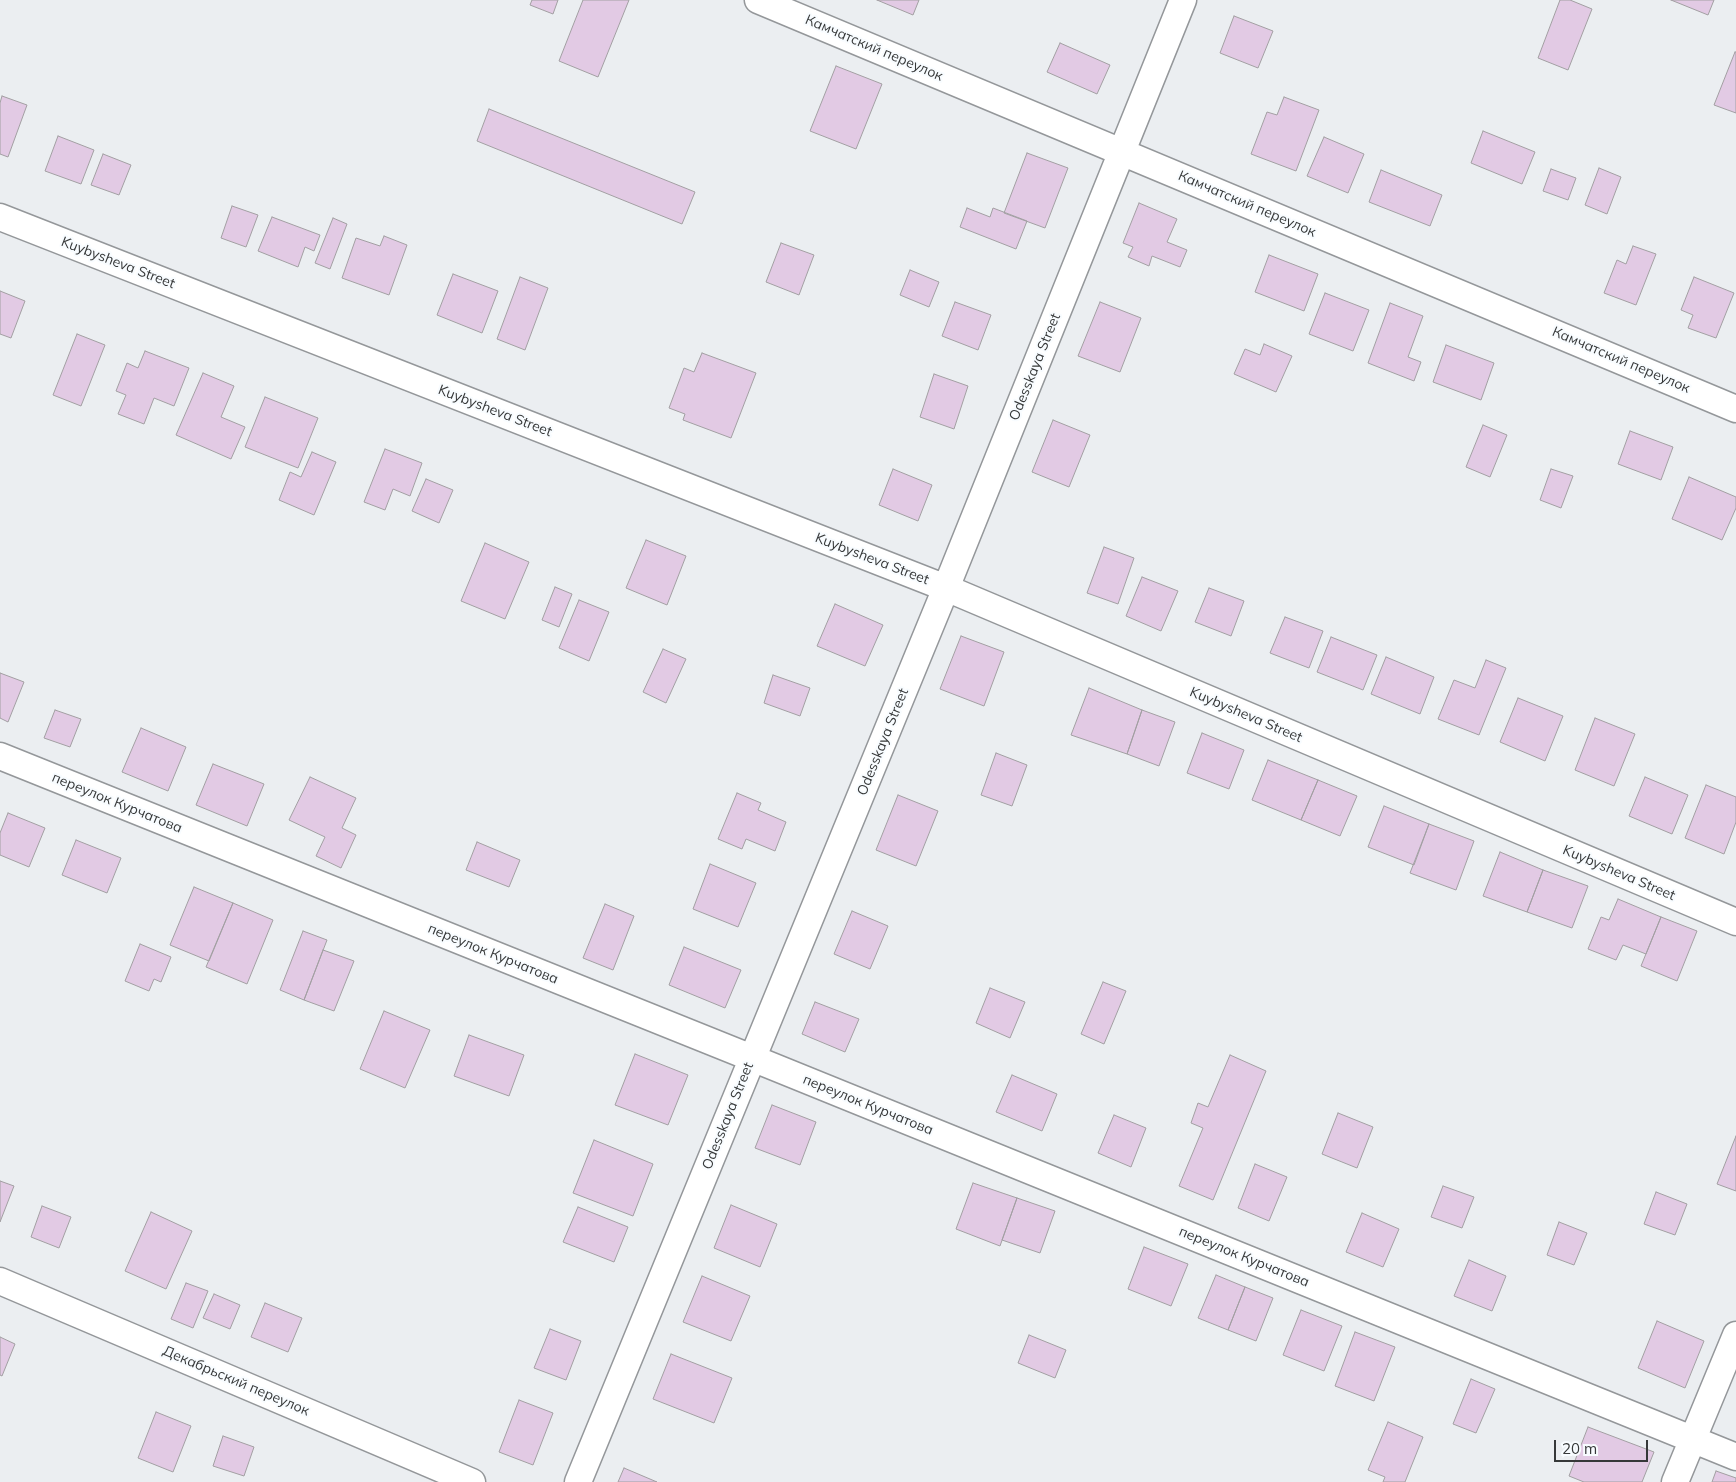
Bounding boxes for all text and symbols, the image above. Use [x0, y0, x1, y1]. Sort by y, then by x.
street label: Камчатский переулок [803, 11, 945, 85]
street label: Камчатский переулок [1176, 167, 1318, 241]
street label: Kuybysheva Street [59, 234, 177, 292]
street label: Odesskaya Street [1006, 311, 1064, 423]
street label: Камчатский переулок [1550, 323, 1692, 397]
street label: Kuybysheva Street [436, 382, 554, 440]
street label: Kuybysheva Street [813, 530, 931, 588]
street label: Kuybysheva Street [1187, 684, 1305, 746]
street label: Odesskaya Street [854, 686, 912, 798]
street label: переулок Курчатова [49, 769, 185, 837]
street label: Kuybysheva Street [1560, 842, 1678, 904]
street label: переулок Курчатова [425, 920, 561, 988]
street label: Odesskaya Street [699, 1060, 757, 1172]
street label: переулок Курчатова [800, 1071, 936, 1139]
street label: переулок Курчатова [1176, 1223, 1312, 1291]
street label: Декабрьский переулок [160, 1342, 312, 1420]
scale bar [1556, 1430, 1650, 1462]
text: 20 m [1562, 1439, 1597, 1458]

